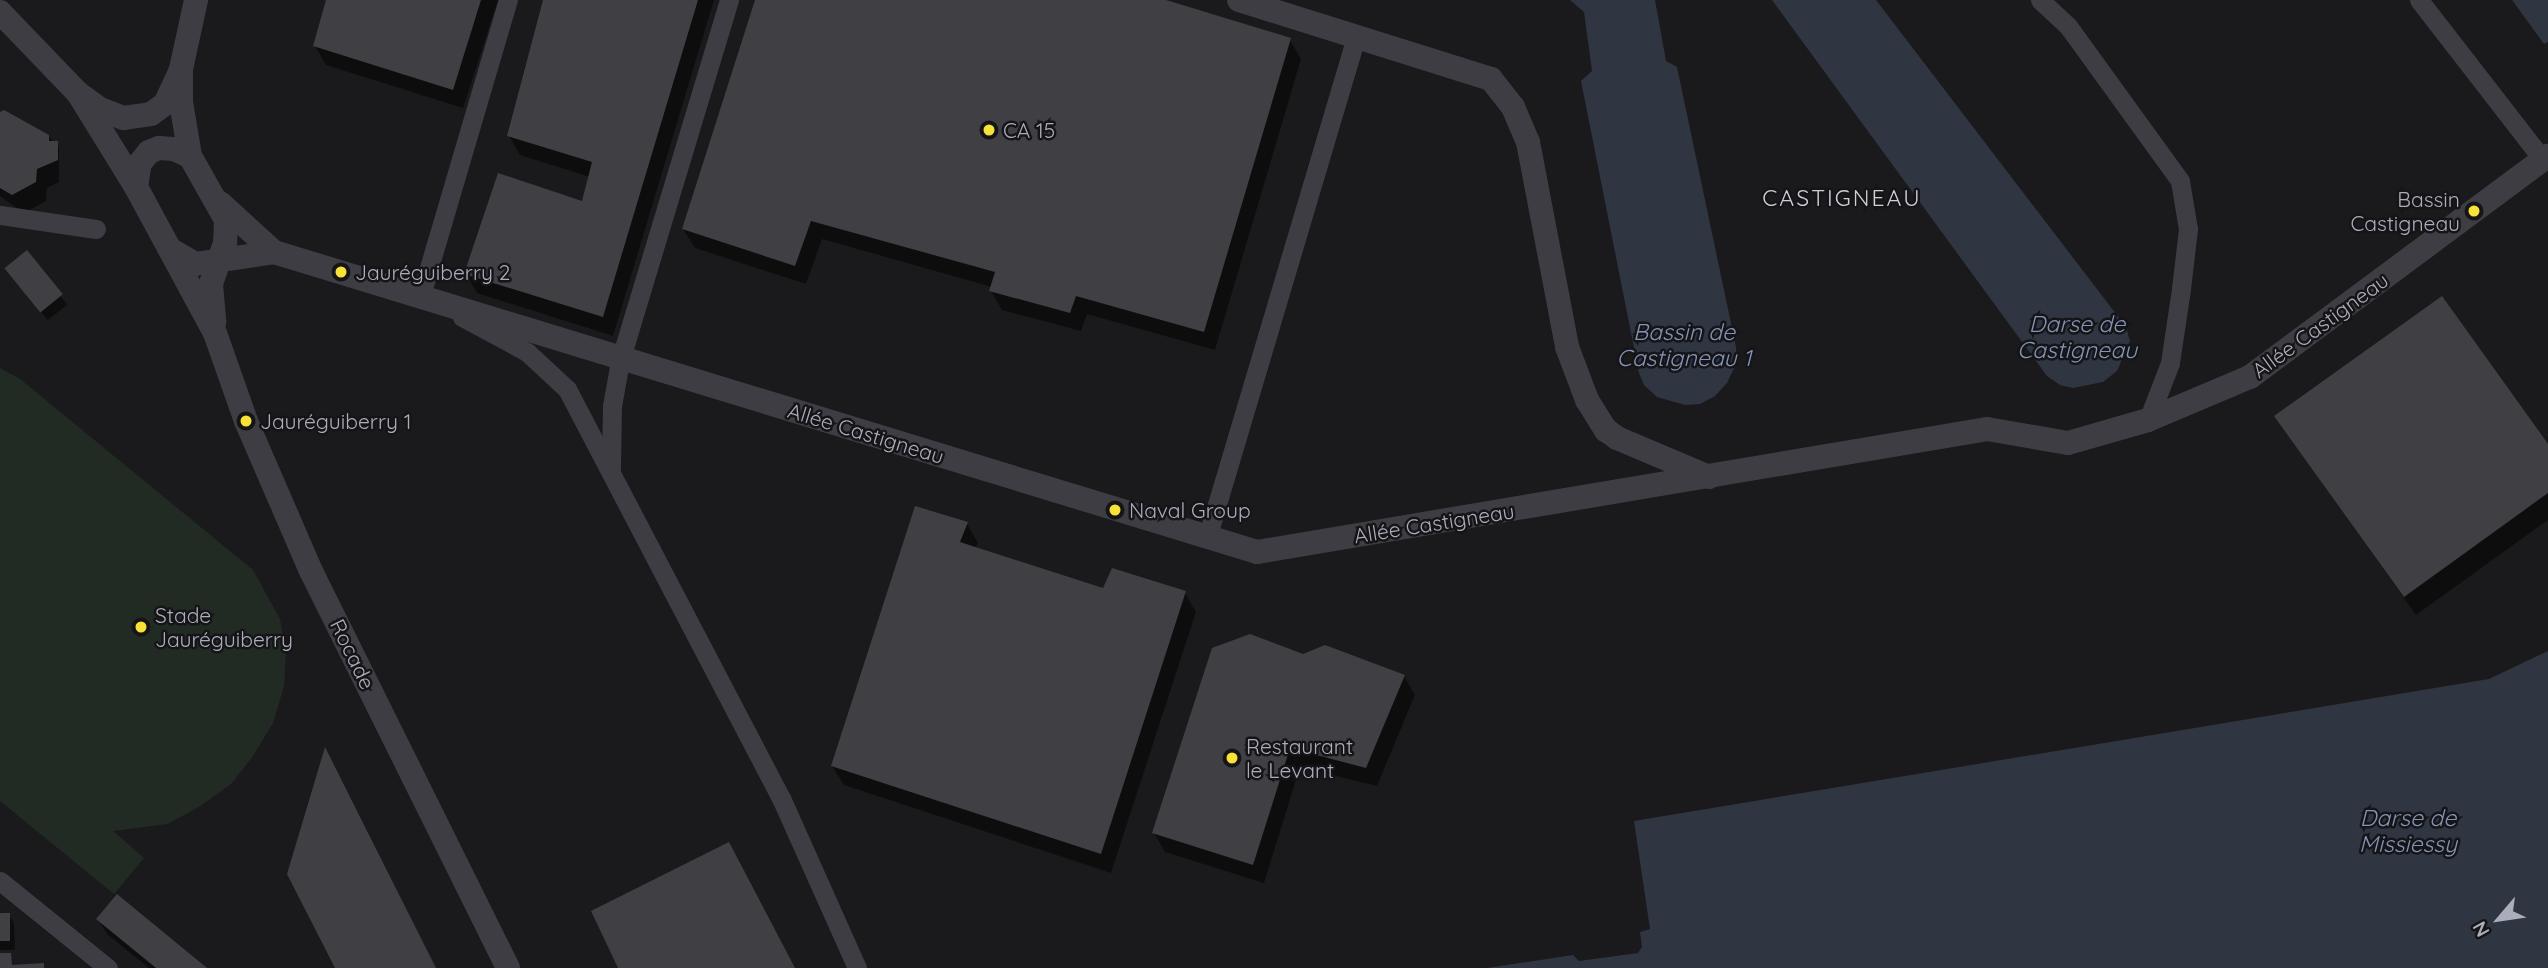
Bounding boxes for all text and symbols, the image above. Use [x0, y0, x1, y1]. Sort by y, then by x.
place label: CA 15 [1003, 117, 1055, 143]
marker: CA 15 [981, 122, 997, 138]
district label: CASTIGNEAU [1764, 184, 1920, 212]
place label: Bassin Castigneau [2350, 186, 2460, 236]
marker: Bassin Castigneau [2466, 203, 2482, 219]
place label: Jauréguiberry 2 [355, 259, 510, 285]
marker: Jauréguiberry 2 [333, 264, 349, 280]
street label: Allée Castigneau [2247, 267, 2393, 383]
water label: Darse de Castigneau [2017, 310, 2137, 364]
water label: Bassin de Castigneau 1 [1617, 318, 1751, 372]
street label: Allée Castigneau [785, 397, 947, 469]
place label: Jauréguiberry 1 [260, 408, 411, 434]
marker: Jauréguiberry 1 [238, 413, 254, 429]
place label: Naval Group [1129, 497, 1251, 523]
street label: Allée Castigneau [1352, 498, 1516, 548]
marker: Naval Group [1107, 502, 1123, 518]
place label: Stade Jauréguiberry [155, 602, 293, 652]
street label: Rocade [325, 615, 381, 693]
marker: Stade Jauréguiberry [133, 619, 149, 635]
place label: Restaurant le Levant [1246, 733, 1353, 783]
marker: Restaurant le Levant [1224, 750, 1240, 766]
water label: Darse de Missiessy [2359, 804, 2457, 858]
north arrow [2464, 884, 2534, 954]
text: N [2467, 917, 2495, 941]

